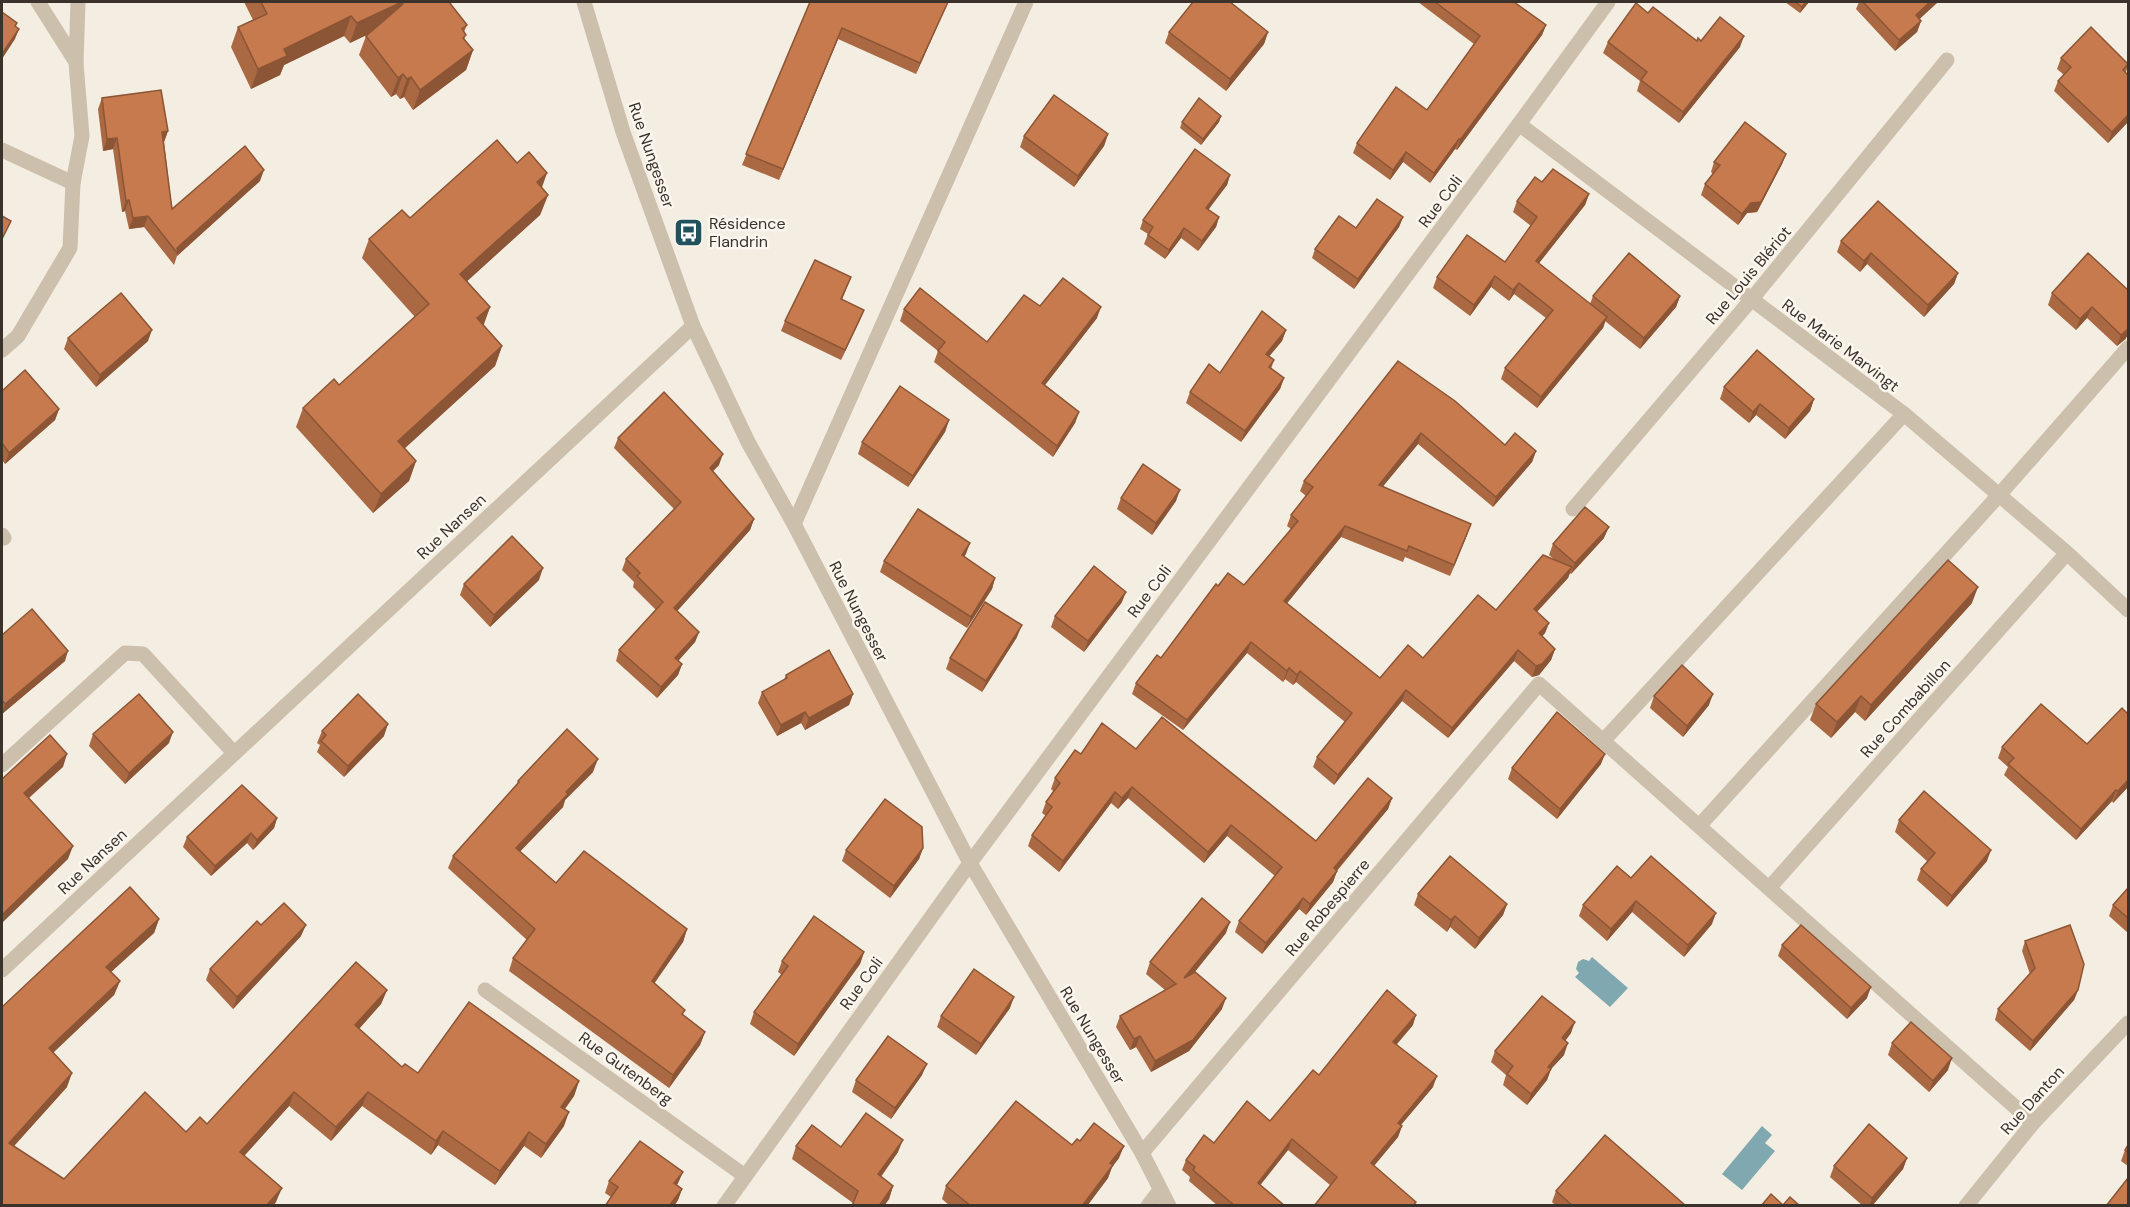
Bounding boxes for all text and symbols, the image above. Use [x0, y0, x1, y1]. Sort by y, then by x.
street label: Rue Nungesser [624, 100, 679, 211]
street label: Rue Coli [1414, 171, 1467, 232]
place label: Résidence Flandrin [709, 213, 786, 252]
bus stop icon: Résidence Flandrin [672, 216, 704, 248]
street label: Rue Louis Blériot [1701, 222, 1796, 329]
street label: Rue Marie Marvingt [1778, 294, 1904, 397]
street label: Rue Nansen [412, 489, 490, 564]
street label: Rue Nungesser [824, 557, 893, 665]
street label: Rue Coli [1123, 561, 1176, 622]
street label: Rue Combabillon [1856, 655, 1955, 762]
street label: Rue Nansen [53, 824, 131, 899]
street label: Rue Robespierre [1280, 854, 1374, 961]
street label: Rue Coli [835, 953, 888, 1014]
street label: Rue Nungesser [1055, 983, 1130, 1088]
street label: Rue Gutenberg [574, 1027, 677, 1110]
street label: Rue Danton [1996, 1061, 2069, 1139]

